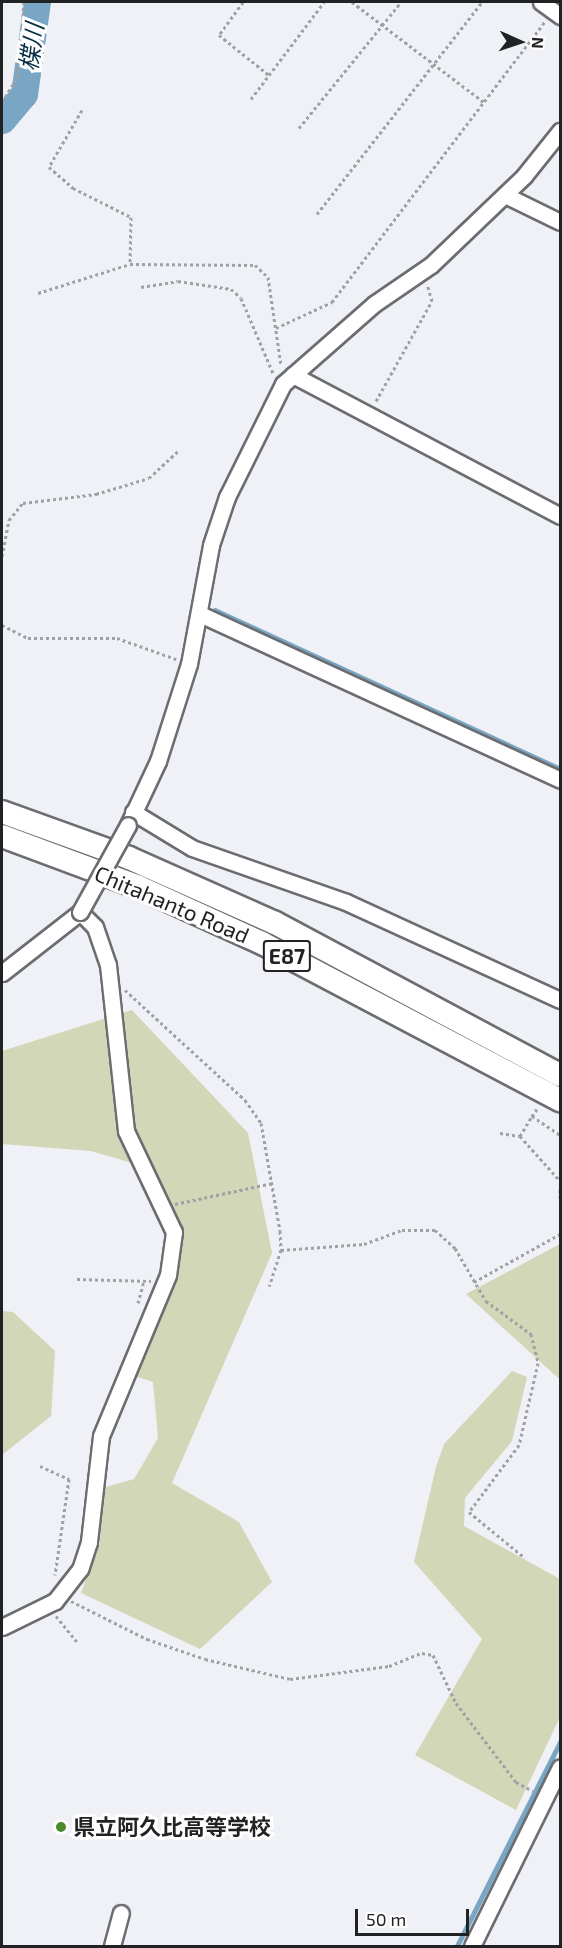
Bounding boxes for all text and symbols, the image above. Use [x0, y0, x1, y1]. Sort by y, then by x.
north arrow [490, 12, 550, 72]
water label: 楪川 [13, 21, 49, 73]
text: N [529, 37, 548, 49]
street label: Chitahanto Road [91, 860, 253, 948]
road number: E87 [262, 938, 312, 974]
place label: 県立阿久比高等学校 [73, 1814, 271, 1840]
marker: 県立阿久比高等学校 [54, 1820, 68, 1834]
scale bar [358, 1897, 472, 1935]
text: 50 m [366, 1908, 406, 1930]

